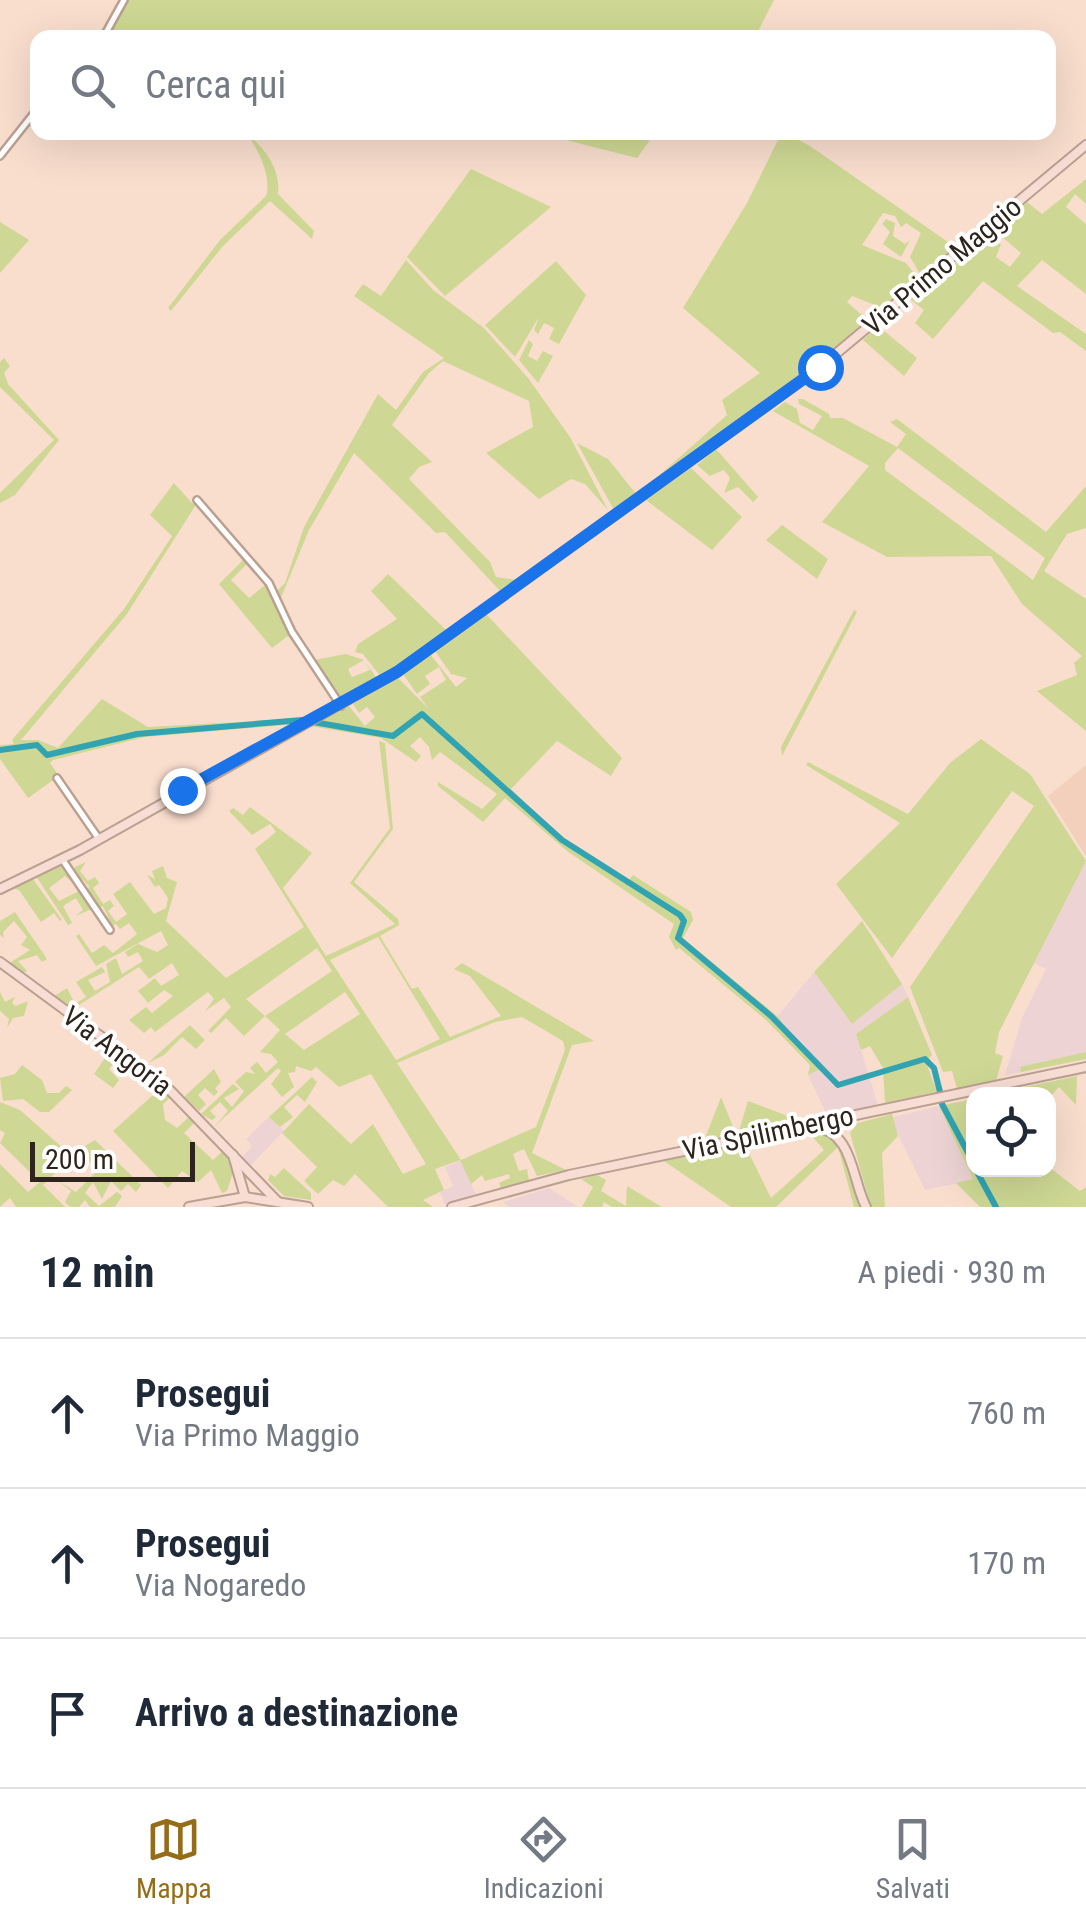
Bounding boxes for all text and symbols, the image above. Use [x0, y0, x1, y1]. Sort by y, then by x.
search box [30, 30, 1056, 140]
icon: search [65, 58, 120, 113]
text: Cerca qui [145, 63, 286, 107]
street label: Via Primo Maggio [856, 190, 1028, 342]
route start [798, 345, 844, 391]
route end [160, 768, 206, 814]
street label: Via Angoria [56, 999, 178, 1103]
map controls [966, 1087, 1056, 1177]
button: locate [966, 1087, 1056, 1177]
street label: Via Spilimbergo [680, 1099, 856, 1167]
scale bar [30, 1137, 195, 1182]
text: 200 m [45, 1143, 114, 1176]
text: 12 min [40, 1248, 155, 1297]
text: A piedi · 930 m [858, 1253, 1046, 1291]
text: Prosegui [135, 1372, 270, 1416]
icon: ahead [40, 1386, 95, 1441]
text: 760 m [967, 1394, 1046, 1432]
text: Via Primo Maggio [135, 1416, 360, 1454]
text: Prosegui [135, 1522, 270, 1566]
icon: ahead [40, 1536, 95, 1591]
text: 170 m [967, 1544, 1046, 1582]
text: Via Nogaredo [135, 1566, 306, 1604]
icon: arrive [40, 1686, 95, 1741]
text: Arrivo a destinazione [135, 1691, 458, 1735]
tab: Mappa [136, 1812, 212, 1905]
tab: Indicazioni [484, 1812, 604, 1905]
tab: Salvati [876, 1812, 950, 1905]

